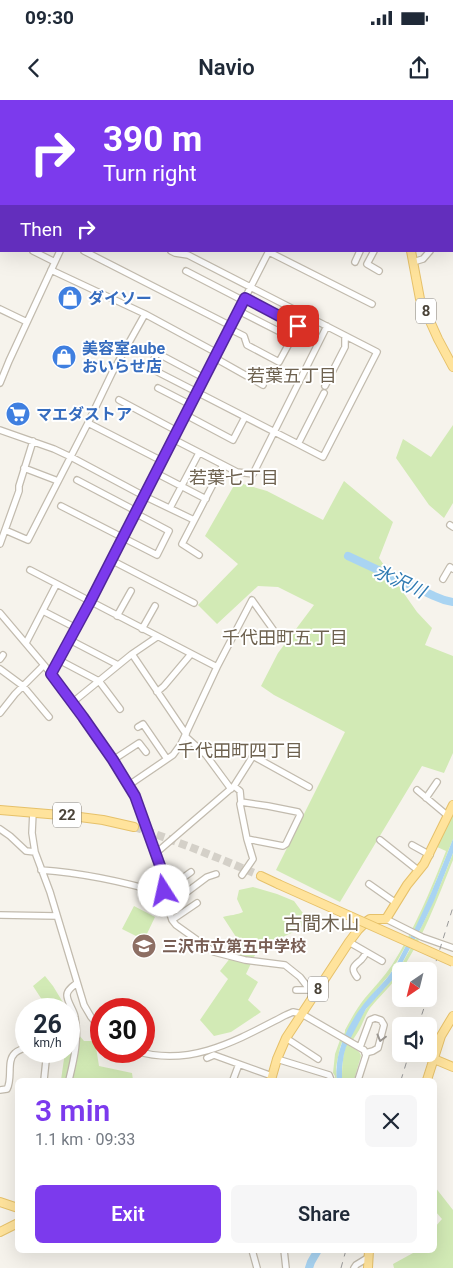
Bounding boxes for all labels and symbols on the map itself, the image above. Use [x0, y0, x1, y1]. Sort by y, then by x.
shop icon: ダイソー [57, 285, 83, 311]
place label: ダイソー [88, 289, 152, 308]
road number: 8 [416, 298, 436, 324]
pin [277, 305, 319, 347]
place label: 美容室aube おいらせ店 [82, 339, 166, 376]
shop icon: 美容室aube おいらせ店 [51, 344, 77, 370]
district label: 若葉五丁目 [247, 365, 337, 386]
supermarket icon: マエダストア [5, 401, 31, 427]
place label: マエダストア [36, 405, 132, 424]
district label: 若葉七丁目 [189, 467, 279, 488]
water label: 氷沢川 [371, 560, 431, 603]
district label: 千代田町五丁目 [222, 627, 348, 648]
district label: 千代田町四丁目 [177, 740, 303, 761]
road number: 22 [53, 802, 81, 828]
position arrow [137, 864, 189, 916]
district label: 古間木山 [283, 912, 359, 935]
school or university icon: 三沢市立第五中学校 [131, 933, 157, 959]
place label: 三沢市立第五中学校 [162, 937, 306, 956]
north arrow [392, 962, 438, 1008]
road number: 8 [308, 976, 328, 1002]
speed limit sign: 30 [90, 998, 155, 1063]
one-way arrow [376, 1033, 387, 1042]

